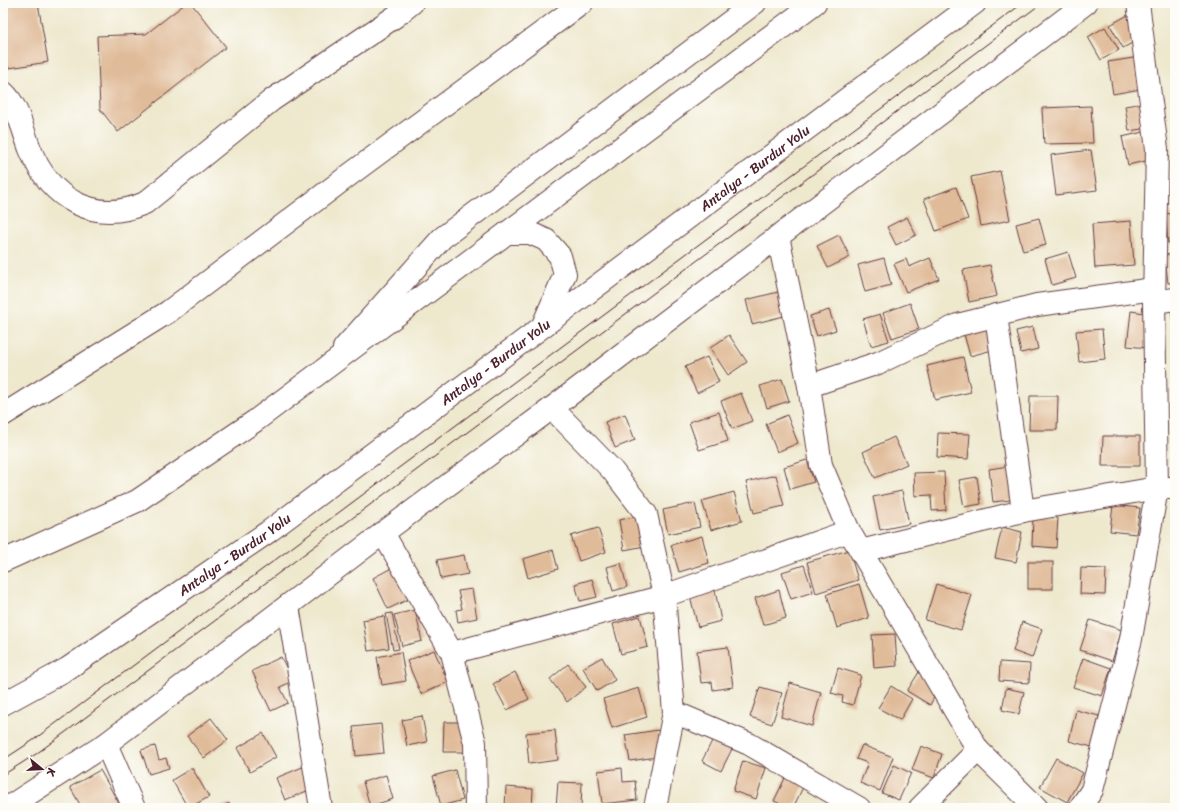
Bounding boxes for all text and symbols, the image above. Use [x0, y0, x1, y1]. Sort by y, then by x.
street label: Antalya - Burdur Yolu [693, 118, 816, 218]
street label: Antalya - Burdur Yolu [434, 312, 556, 412]
street label: Antalya - Burdur Yolu [172, 506, 297, 603]
north arrow [22, 749, 62, 789]
text: K [41, 765, 61, 779]

